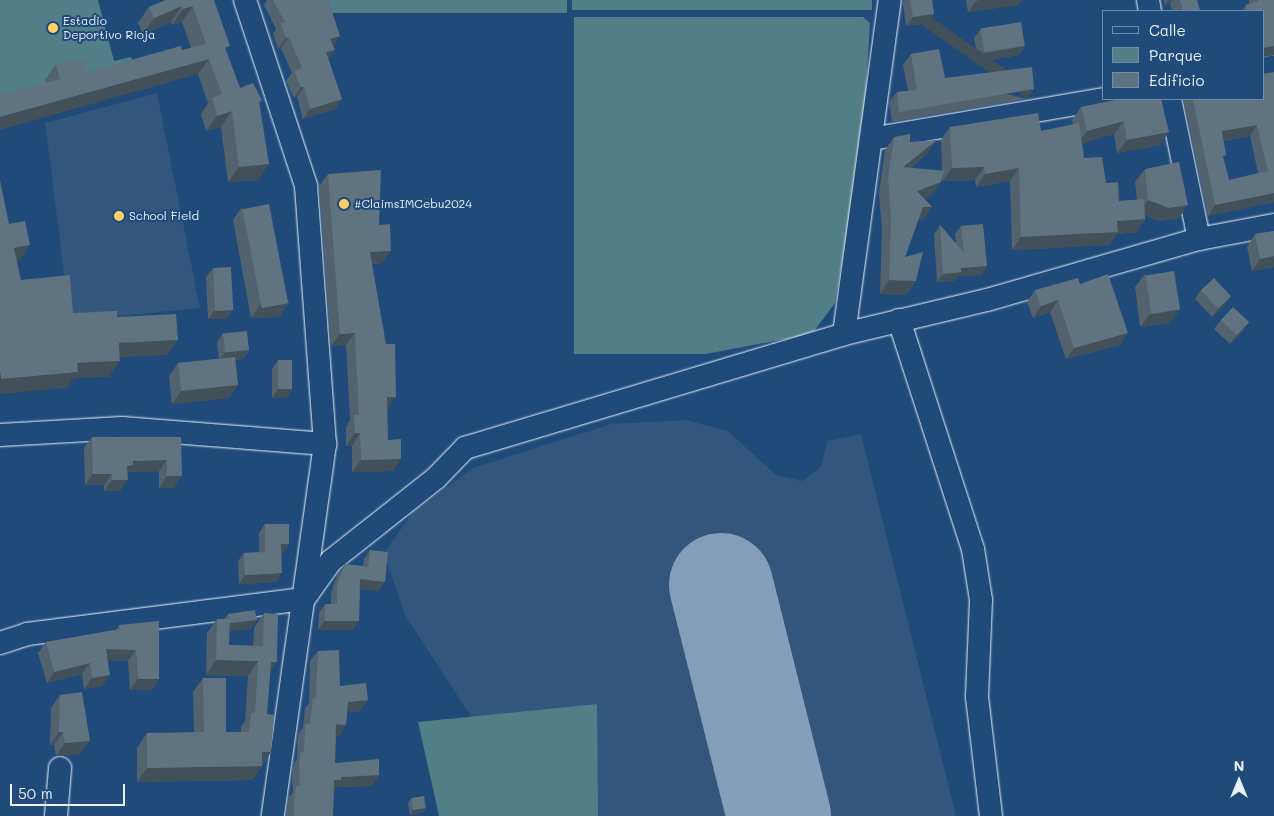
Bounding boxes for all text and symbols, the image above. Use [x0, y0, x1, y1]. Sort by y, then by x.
legend [1102, 10, 1264, 100]
place label: Estadio Deportivo Rioja [63, 14, 155, 42]
text: Calle [1149, 20, 1186, 40]
marker: Estadio Deportivo Rioja [47, 22, 59, 34]
text: Parque [1149, 45, 1202, 65]
text: Edificio [1149, 70, 1204, 90]
place label: #ClaimsIMCebu2024 [354, 197, 472, 211]
marker: #ClaimsIMCebu2024 [338, 198, 350, 210]
place label: School Field [129, 209, 199, 223]
marker: School Field [113, 210, 125, 222]
north arrow [1214, 756, 1264, 806]
text: N [1234, 756, 1244, 775]
scale bar [12, 774, 128, 806]
text: 50 m [18, 783, 53, 803]

